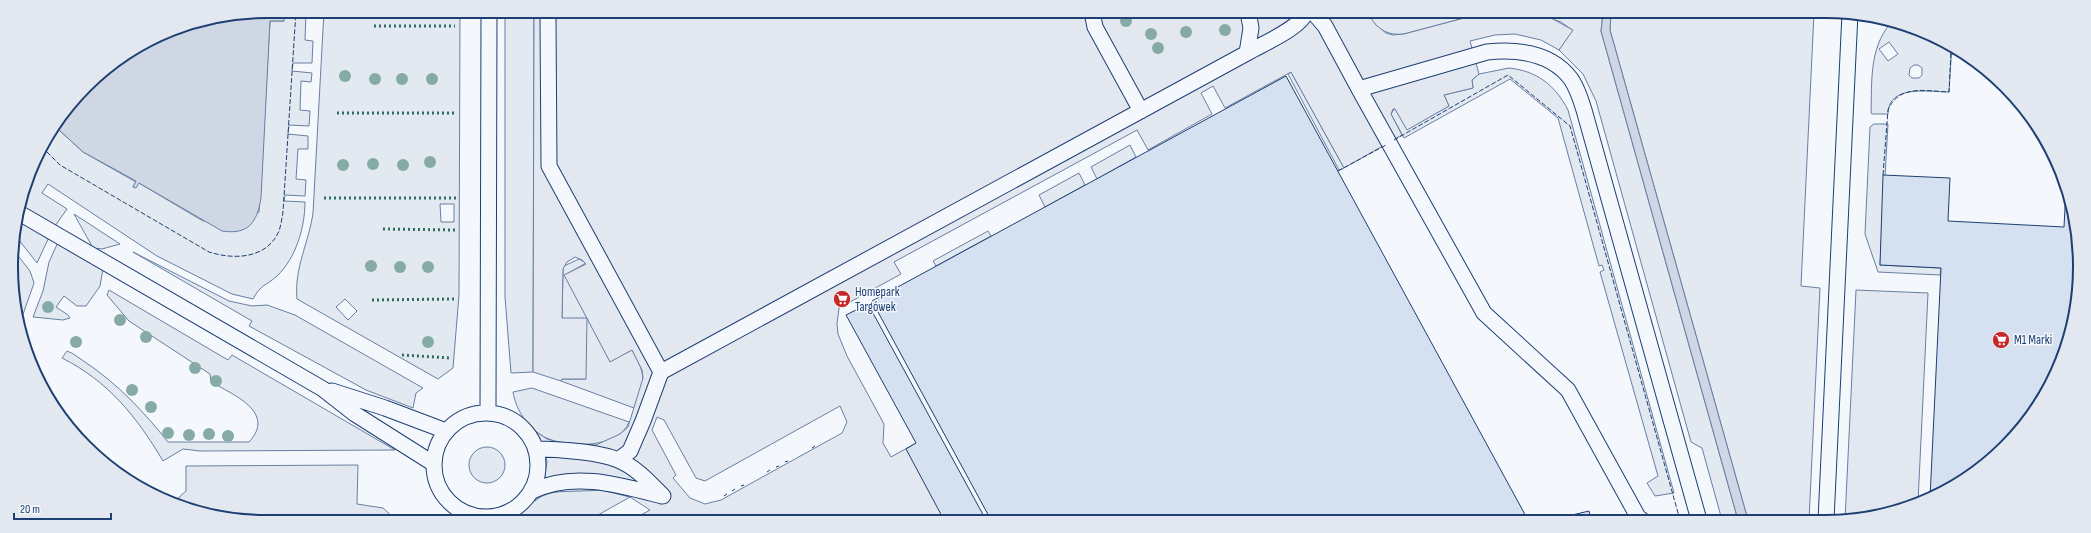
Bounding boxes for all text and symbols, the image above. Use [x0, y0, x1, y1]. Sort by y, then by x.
place label: Homepark Targówek [855, 284, 900, 315]
supermarket icon: Homepark Targówek [832, 289, 852, 309]
supermarket icon: M1 Marki [1991, 330, 2011, 350]
place label: M1 Marki [2014, 332, 2052, 348]
scale bar [14, 495, 111, 521]
text: 20 m [20, 502, 40, 517]

